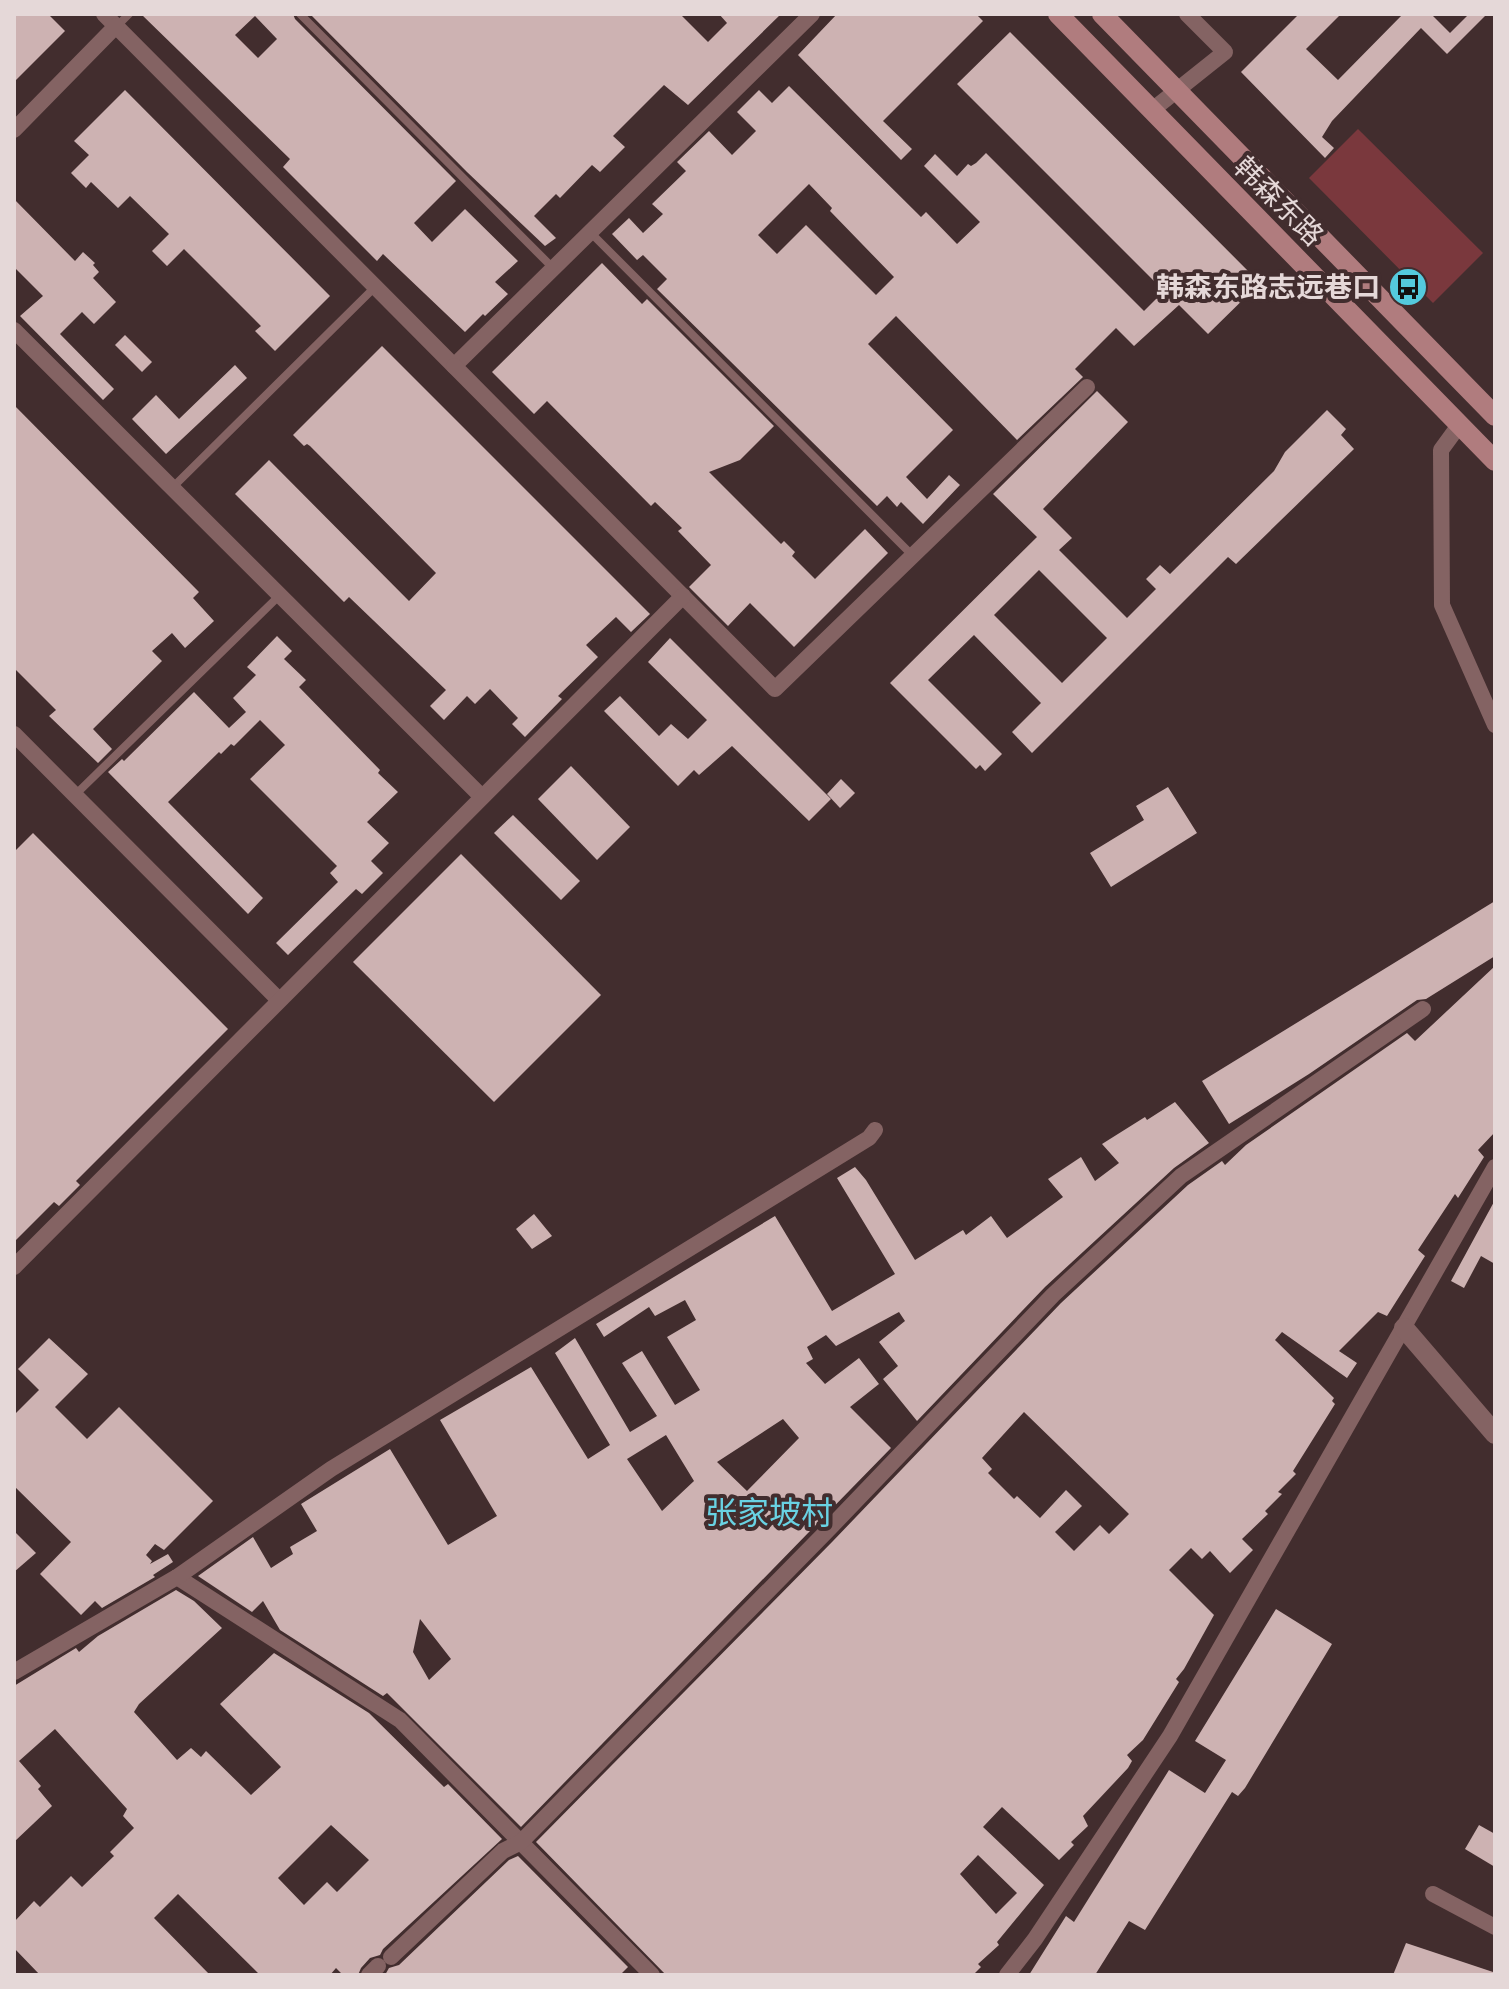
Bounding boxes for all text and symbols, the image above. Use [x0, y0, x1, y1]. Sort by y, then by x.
street label: 韩森东路 [1227, 150, 1330, 253]
bus stop icon: 韩森东路志远巷口 [1387, 266, 1429, 308]
place label: 韩森东路志远巷口 [1156, 271, 1380, 304]
district label: 张家坡村 [705, 1494, 833, 1532]

